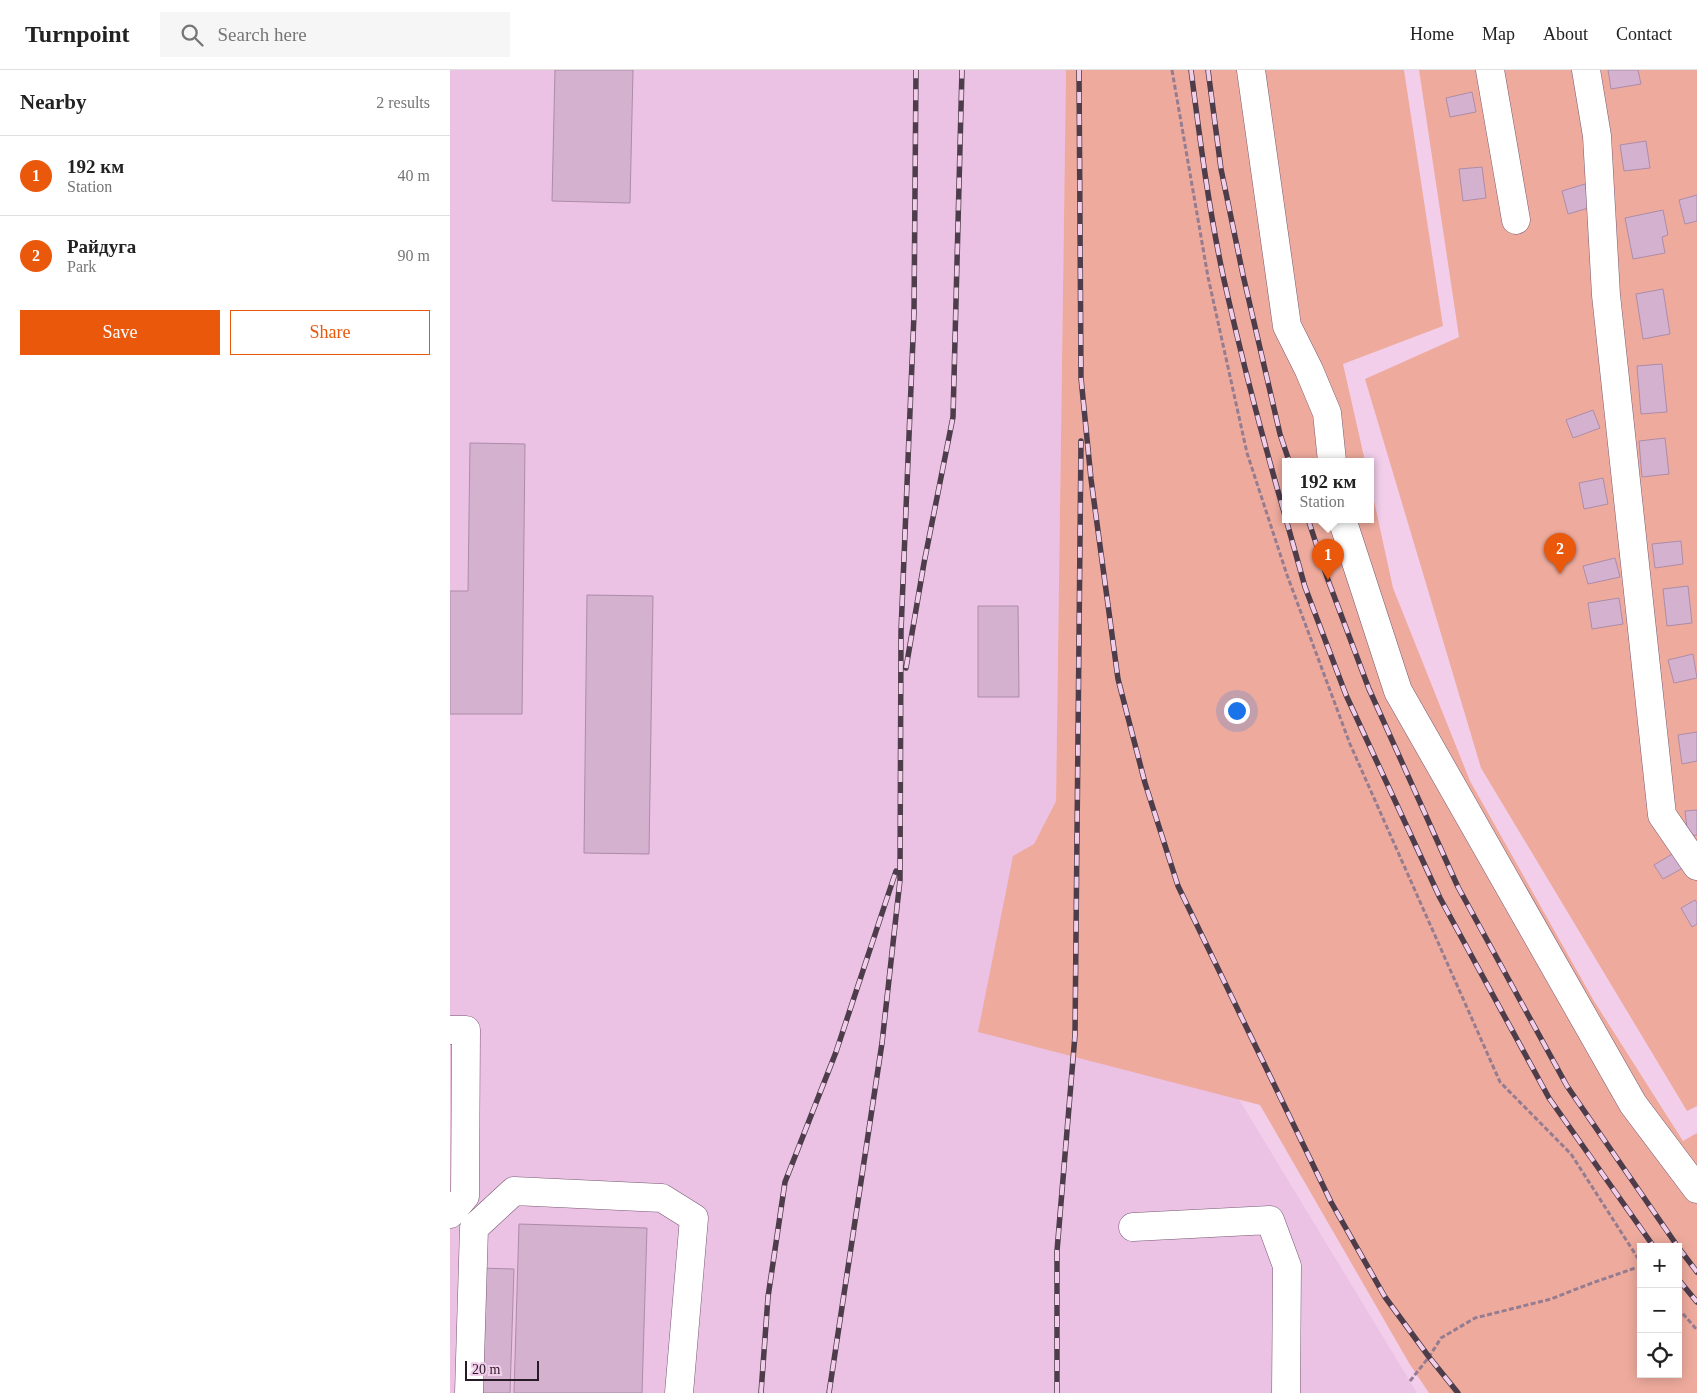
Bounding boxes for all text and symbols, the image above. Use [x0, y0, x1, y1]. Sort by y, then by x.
search box [160, 12, 510, 57]
text: Turnpoint [25, 21, 130, 47]
icon: search [178, 21, 206, 49]
text: Search here [218, 24, 307, 45]
text: Home [1410, 24, 1454, 44]
text: Map [1482, 24, 1515, 44]
text: About [1543, 24, 1588, 44]
text: Contact [1616, 24, 1672, 44]
text: Nearby [20, 90, 87, 114]
text: 2 results [376, 94, 430, 111]
text: 192 км [67, 156, 124, 177]
text: 1 [32, 167, 40, 184]
text: 40 m [398, 167, 430, 184]
text: Station [67, 178, 112, 195]
text: Райдуга [67, 236, 136, 257]
text: 2 [32, 247, 40, 264]
text: 90 m [398, 247, 430, 264]
text: Park [67, 258, 96, 275]
button: Save [20, 310, 220, 355]
button: Share [230, 310, 430, 355]
popup [1282, 458, 1374, 523]
text: 192 км [1299, 471, 1357, 492]
text: Station [1299, 493, 1345, 510]
pin: 2 [1544, 533, 1576, 574]
pin: 1 [1312, 539, 1344, 580]
your location [1224, 698, 1250, 724]
map controls [1637, 1243, 1682, 1378]
button: + [1637, 1243, 1682, 1288]
button: − [1637, 1288, 1682, 1333]
button: locate [1637, 1333, 1682, 1378]
scale bar [465, 1358, 539, 1381]
text: 20 m [472, 1362, 500, 1377]

